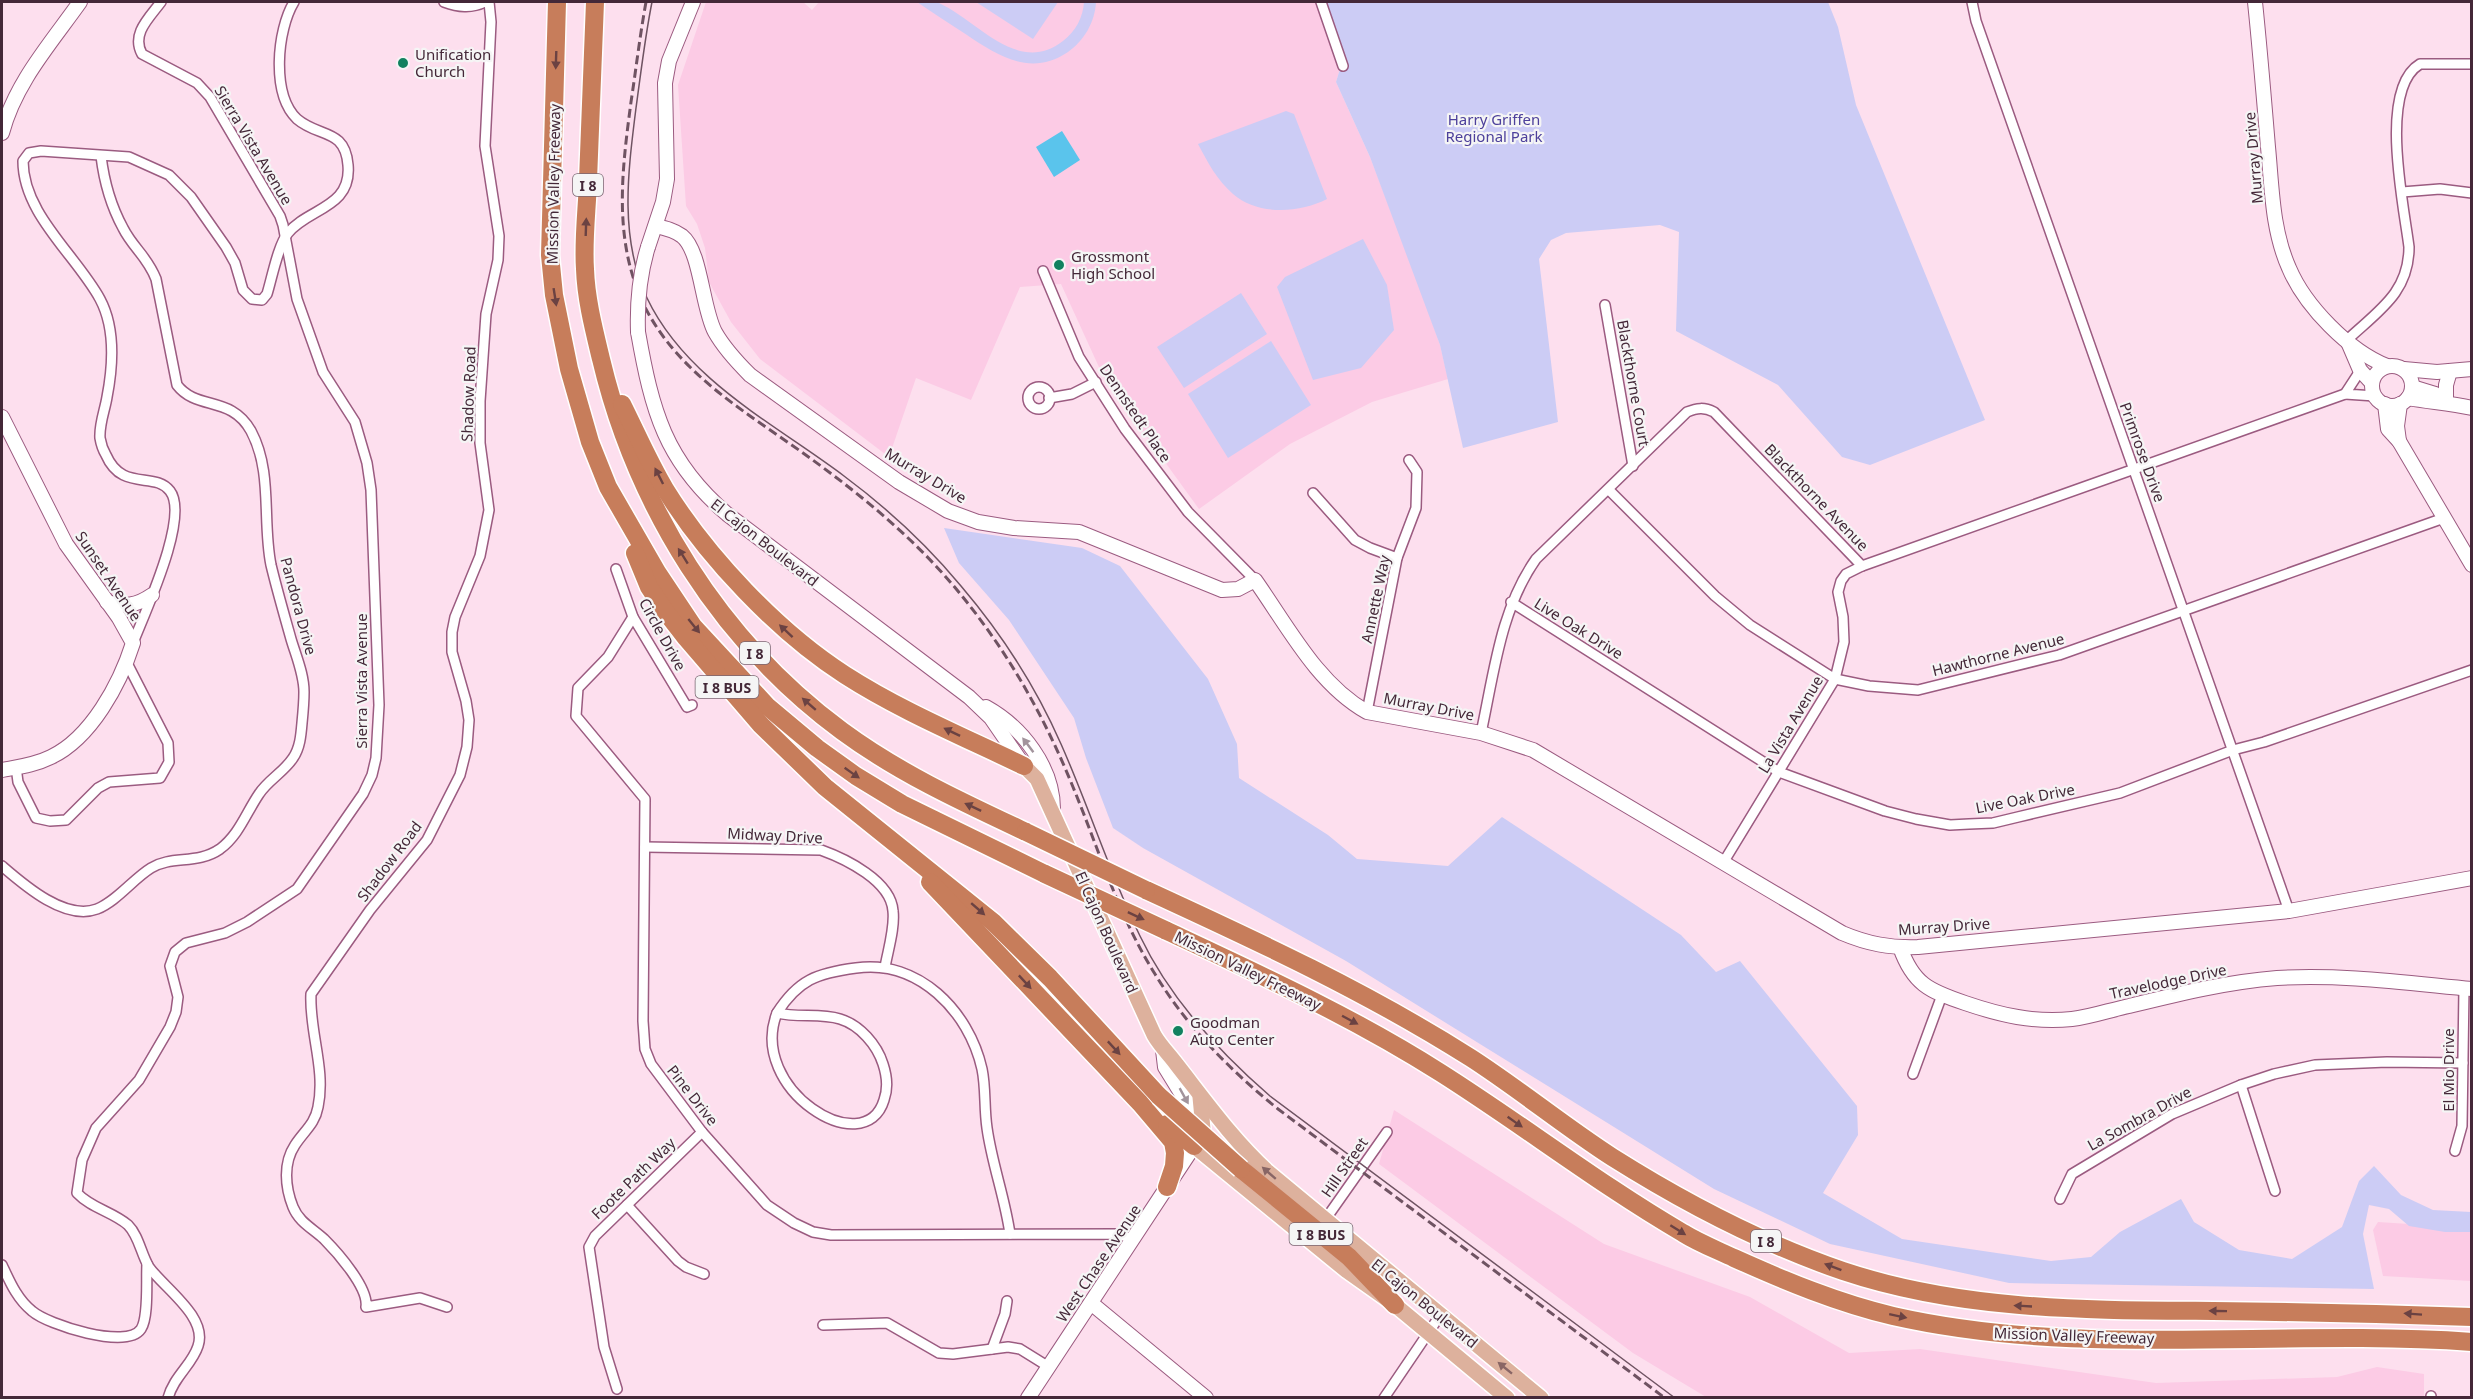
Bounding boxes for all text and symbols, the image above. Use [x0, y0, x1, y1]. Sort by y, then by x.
place label: Unification Church [415, 44, 491, 81]
one-way arrow [551, 50, 560, 69]
marker: Unification Church [396, 56, 410, 70]
street label: Sierra Vista Avenue [211, 82, 297, 208]
street label: Mission Valley Freeway [542, 103, 564, 265]
park label: Harry Griffen Regional Park [1445, 109, 1543, 146]
street label: Murray Drive [2239, 111, 2267, 205]
road number: I 8 [573, 174, 603, 196]
one-way arrow [582, 217, 591, 236]
place label: Grossmont High School [1071, 246, 1155, 283]
marker: Grossmont High School [1052, 258, 1066, 272]
one-way arrow [550, 287, 559, 306]
street label: Blackthorne Court [1613, 318, 1655, 448]
street label: Shadow Road [456, 346, 480, 442]
street label: Dennstedt Place [1096, 360, 1176, 466]
street label: Primrose Drive [2116, 399, 2170, 505]
street label: Blackthorne Avenue [1761, 439, 1873, 555]
street label: Murray Drive [881, 443, 971, 507]
one-way arrow [654, 468, 664, 485]
street label: El Cajon Boulevard [707, 494, 823, 590]
street label: Sunset Avenue [72, 527, 146, 625]
one-way arrow [677, 548, 688, 564]
street label: Annette Way [1356, 553, 1394, 645]
street label: Pandora Drive [276, 555, 322, 657]
street label: Live Oak Drive [1531, 593, 1627, 663]
street label: Circle Drive [635, 594, 691, 674]
street label: Sierra Vista Avenue [351, 613, 371, 749]
one-way arrow [688, 618, 701, 634]
one-way arrow [780, 624, 794, 638]
street label: Hawthorne Avenue [1930, 628, 2066, 680]
road number: I 8 [740, 642, 770, 664]
street label: La Vista Avenue [1753, 671, 1827, 777]
road number: I 8 BUS [696, 676, 758, 698]
street label: Murray Drive [1382, 687, 1476, 725]
one-way arrow [802, 698, 817, 711]
one-way arrow [943, 727, 960, 736]
one-way arrow [1022, 737, 1034, 753]
one-way arrow [843, 767, 859, 779]
street label: Live Oak Drive [1974, 779, 2076, 817]
one-way arrow [965, 803, 982, 812]
street label: Shadow Road [352, 817, 426, 905]
street label: Midway Drive [727, 823, 823, 847]
street label: El Cajon Boulevard [1071, 868, 1143, 996]
one-way arrow [970, 902, 985, 915]
one-way arrow [1127, 912, 1144, 921]
street label: Murray Drive [1897, 913, 1991, 939]
street label: Mission Valley Freeway [1171, 926, 1325, 1014]
street label: Travelodge Drive [2108, 959, 2228, 1003]
one-way arrow [1018, 974, 1032, 989]
place label: Goodman Auto Center [1190, 1012, 1275, 1049]
one-way arrow [1341, 1015, 1358, 1025]
marker: Goodman Auto Center [1171, 1024, 1185, 1038]
street label: El Mio Drive [2438, 1028, 2458, 1112]
one-way arrow [1107, 1041, 1121, 1055]
street label: Pine Drive [663, 1061, 723, 1129]
street label: La Sombra Drive [2083, 1081, 2195, 1155]
one-way arrow [1179, 1088, 1189, 1105]
one-way arrow [1507, 1116, 1523, 1128]
street label: Foote Path Way [587, 1133, 680, 1223]
street label: Hill Street [1316, 1133, 1372, 1201]
one-way arrow [1262, 1167, 1277, 1180]
street label: West Chase Avenue [1051, 1200, 1145, 1326]
road number: I 8 BUS [1290, 1223, 1352, 1245]
one-way arrow [1670, 1225, 1686, 1236]
road number: I 8 [1751, 1230, 1781, 1252]
street label: El Cajon Boulevard [1368, 1254, 1482, 1352]
one-way arrow [1824, 1261, 1842, 1271]
one-way arrow [2014, 1301, 2033, 1310]
one-way arrow [2209, 1306, 2228, 1316]
one-way arrow [2404, 1309, 2423, 1319]
one-way arrow [1888, 1312, 1907, 1321]
street label: Mission Valley Freeway [1993, 1322, 2155, 1348]
one-way arrow [1498, 1362, 1513, 1375]

